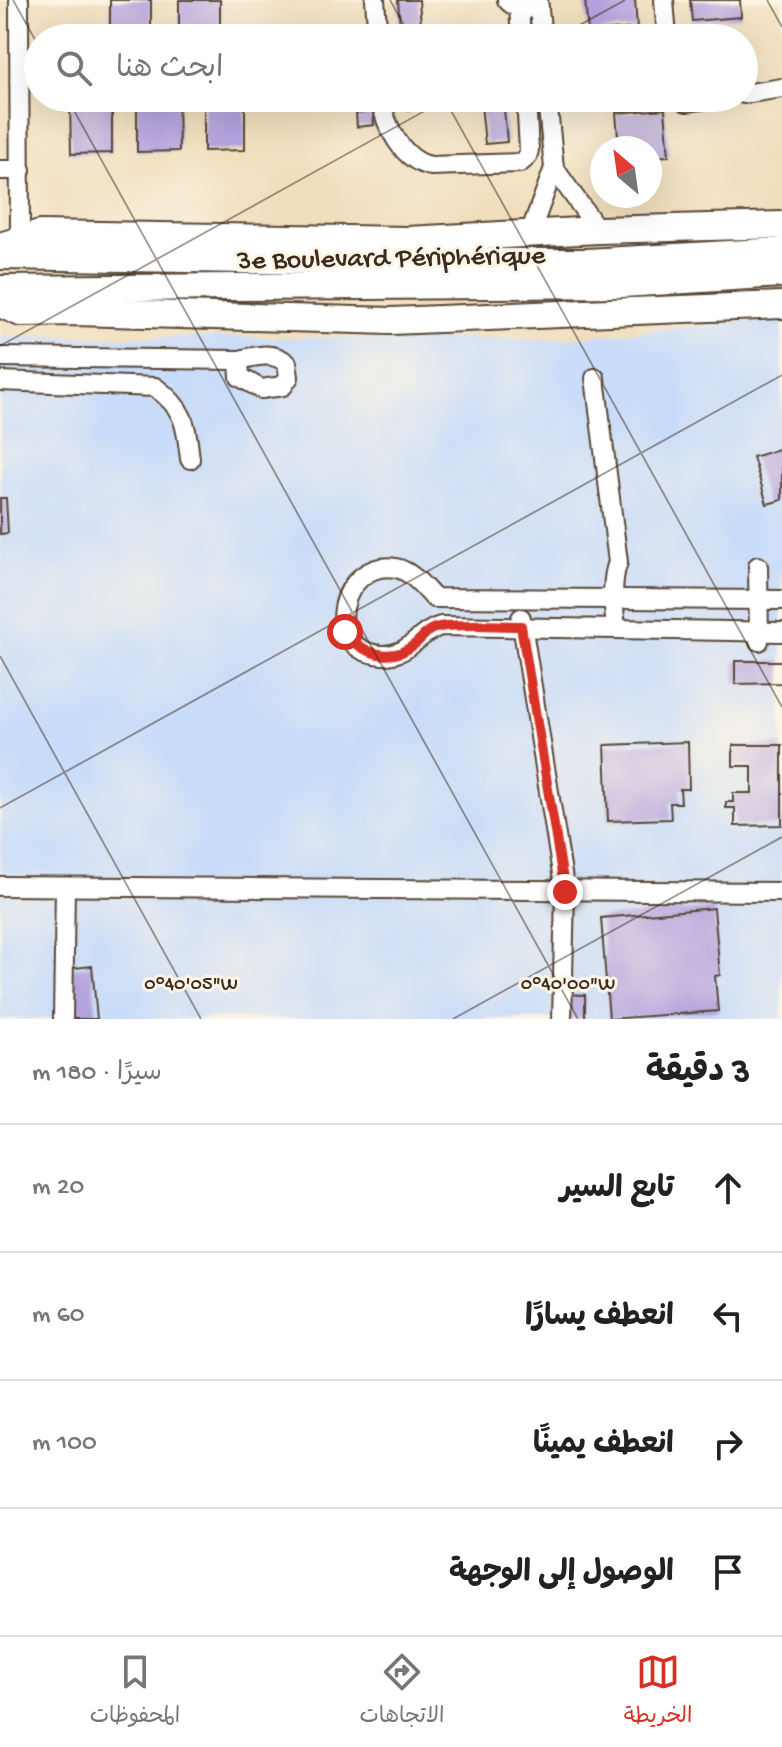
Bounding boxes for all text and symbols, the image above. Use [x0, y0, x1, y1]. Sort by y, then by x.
search box [24, 24, 758, 112]
icon: search [52, 46, 96, 90]
text: ابحث هنا [116, 53, 223, 88]
north arrow [590, 136, 662, 208]
street label: 3e Boulevard Périphérique [236, 240, 546, 279]
route start [327, 614, 363, 650]
route end [547, 874, 583, 910]
text: 0°40'05"W [144, 974, 238, 997]
text: 0°40'00"W [521, 974, 615, 997]
text: 3 دقيقة [646, 1054, 750, 1094]
text: سيرًا · 180 m [32, 1059, 162, 1090]
icon: ahead [706, 1166, 750, 1210]
text: 20 m [32, 1173, 84, 1204]
text: تابع السير [560, 1173, 674, 1208]
icon: left [706, 1294, 750, 1338]
text: 60 m [32, 1301, 85, 1332]
text: انعطف يسارًا [525, 1301, 674, 1336]
icon: right [706, 1422, 750, 1466]
text: 100 m [32, 1429, 97, 1460]
text: انعطف يمينًا [533, 1429, 674, 1464]
icon: arrive [706, 1550, 750, 1594]
text: الوصول إلى الوجهة [449, 1557, 674, 1592]
tab: المحفوظات [90, 1650, 180, 1734]
tab: الاتجاهات [360, 1650, 444, 1734]
tab: الخريطة [624, 1650, 692, 1734]

